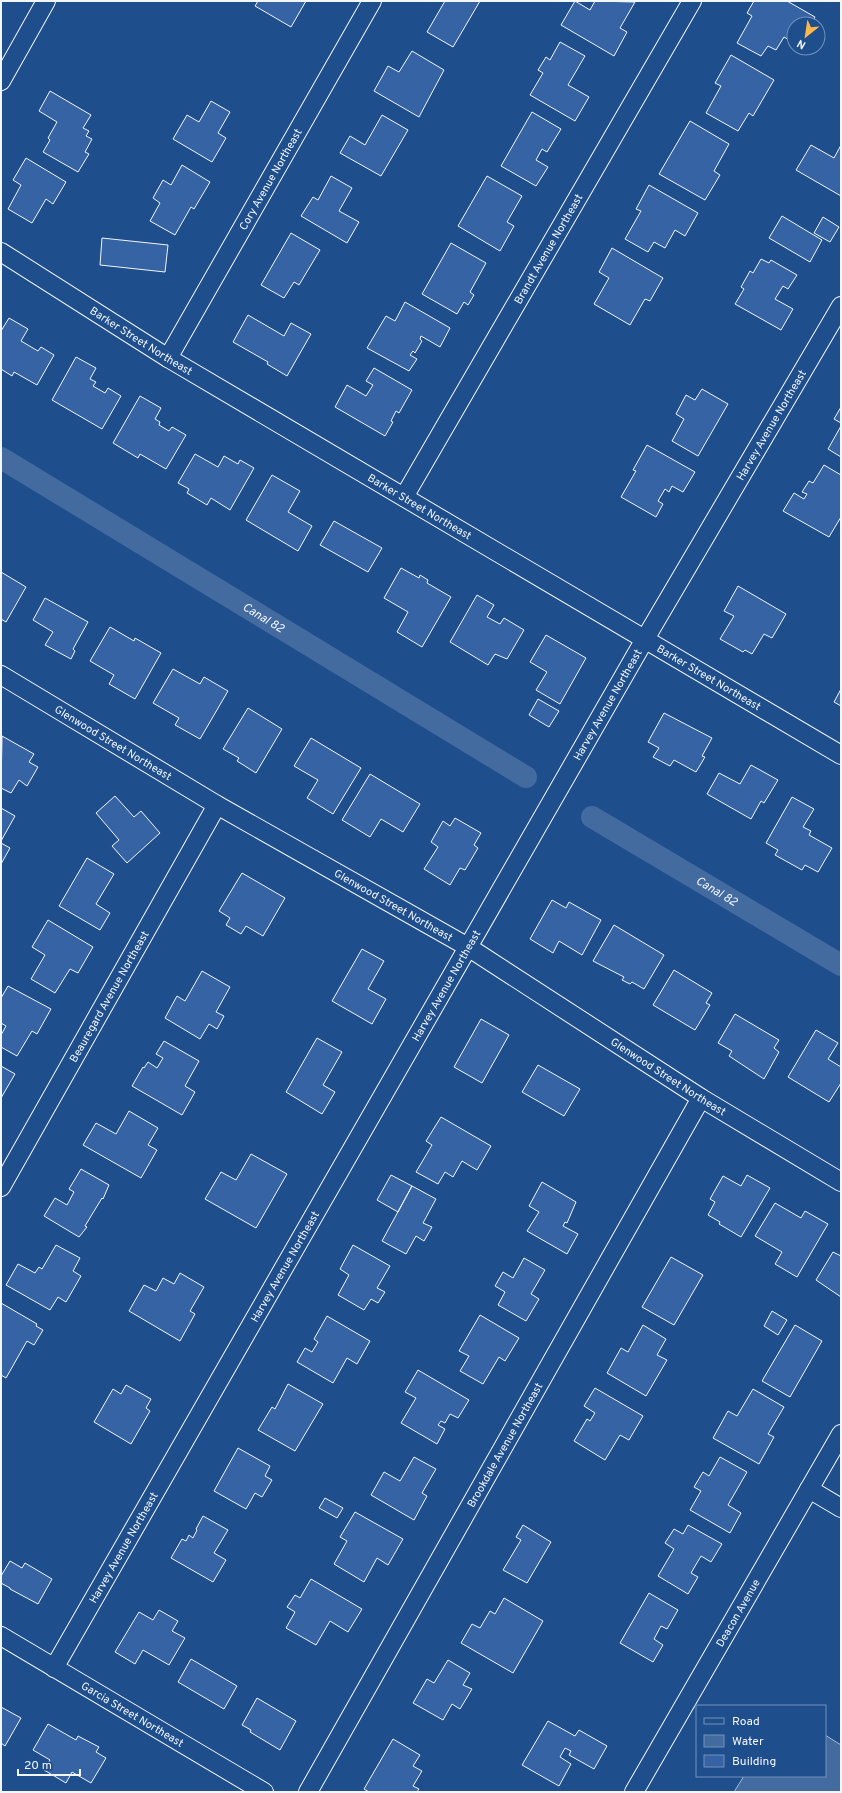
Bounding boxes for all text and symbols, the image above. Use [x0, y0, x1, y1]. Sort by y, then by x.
north arrow [786, 16, 826, 56]
text: N [795, 36, 808, 52]
street label: Cory Avenue Northeast [237, 126, 306, 233]
street label: Brandt Avenue Northeast [512, 192, 586, 307]
street label: Barker Street Northeast [87, 304, 195, 379]
street label: Harvey Avenue Northeast [734, 368, 810, 483]
street label: Barker Street Northeast [365, 471, 474, 543]
water label: Canal 82 [239, 600, 288, 638]
street label: Barker Street Northeast [654, 642, 763, 714]
street label: Harvey Avenue Northeast [571, 647, 646, 763]
street label: Glenwood Street Northeast [52, 703, 174, 784]
street label: Glenwood Street Northeast [331, 867, 455, 945]
water label: Canal 82 [692, 873, 741, 911]
street label: Harvey Avenue Northeast [409, 928, 484, 1044]
street label: Beauregard Avenue Northeast [67, 929, 152, 1065]
street label: Glenwood Street Northeast [607, 1035, 728, 1119]
street label: Harvey Avenue Northeast [248, 1209, 323, 1325]
street label: Brookdale Avenue Northeast [465, 1380, 546, 1510]
street label: Harvey Avenue Northeast [87, 1490, 162, 1606]
street label: Deacon Avenue [713, 1577, 764, 1650]
street label: Garcia Street Northeast [78, 1679, 186, 1751]
legend [696, 1705, 826, 1777]
text: Road [732, 1714, 760, 1730]
text: Water [732, 1734, 764, 1750]
scale bar [18, 1751, 80, 1777]
text: Building [732, 1754, 776, 1770]
text: 20 m [24, 1758, 52, 1774]

